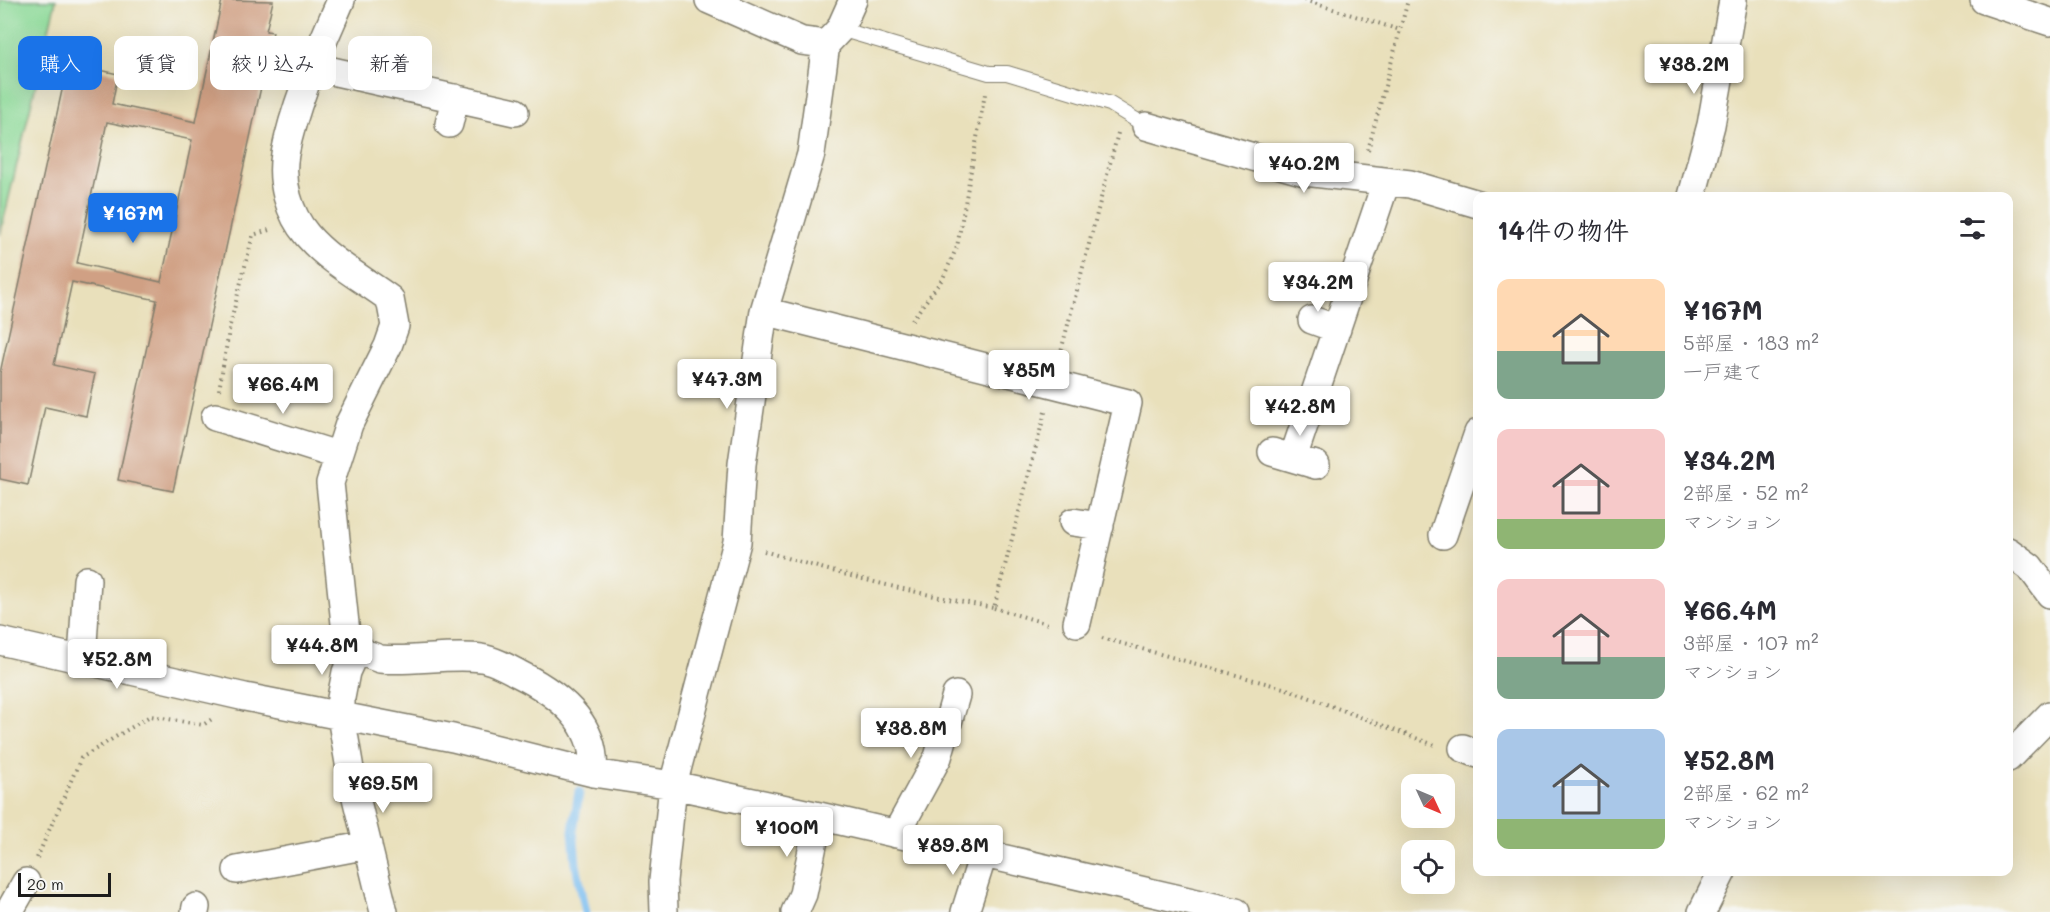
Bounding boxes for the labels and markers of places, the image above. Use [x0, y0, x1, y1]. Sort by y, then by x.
pin: ¥38.2M [1645, 44, 1743, 95]
pin: ¥40.2M [1255, 143, 1353, 194]
pin: ¥167M [91, 193, 175, 244]
pin: ¥34.2M [1269, 262, 1367, 313]
pin: ¥85M [993, 350, 1065, 401]
pin: ¥47.3M [678, 359, 776, 410]
pin: ¥66.4M [234, 364, 332, 415]
pin: ¥42.8M [1251, 386, 1349, 437]
pin: ¥44.8M [273, 625, 371, 676]
pin: ¥52.8M [68, 639, 166, 690]
pin: ¥38.8M [862, 708, 960, 759]
pin: ¥69.5M [334, 763, 432, 814]
pin: ¥100M [745, 807, 829, 858]
pin: ¥89.8M [904, 825, 1002, 876]

